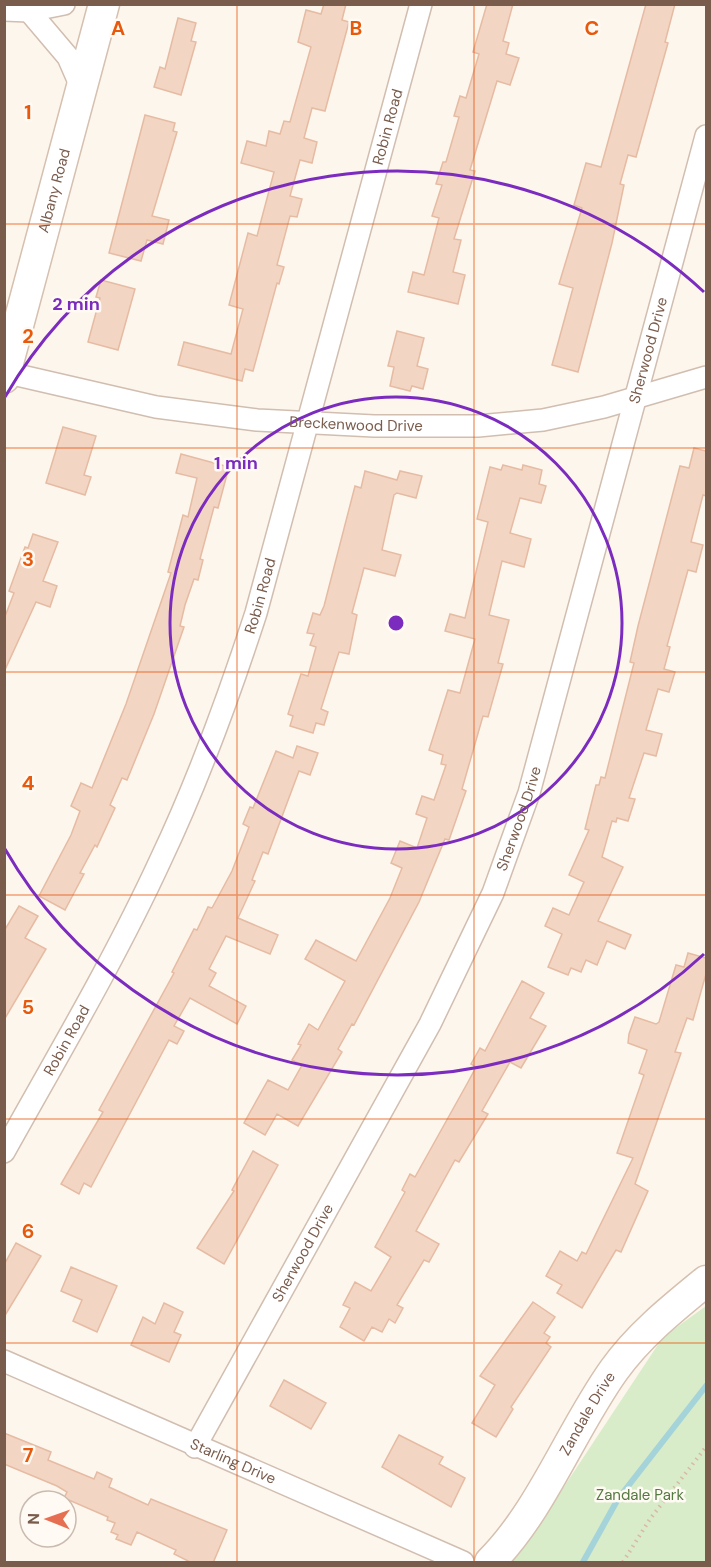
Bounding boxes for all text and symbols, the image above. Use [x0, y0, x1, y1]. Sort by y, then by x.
text: A [111, 15, 125, 41]
text: B [350, 15, 362, 41]
text: C [585, 15, 599, 41]
street label: Robin Road [368, 87, 408, 167]
text: 1 [24, 99, 32, 125]
street label: Albany Road [33, 146, 75, 235]
text: 2 min [52, 292, 100, 316]
street label: Sherwood Drive [624, 295, 672, 406]
text: 2 [22, 323, 34, 349]
street label: Breckenwood Drive [289, 412, 423, 436]
text: 1 min [214, 451, 258, 475]
text: 3 [22, 546, 34, 572]
street label: Robin Road [240, 556, 280, 636]
centre of rings [386, 613, 406, 633]
street label: Sherwood Drive [492, 764, 546, 874]
text: 4 [22, 770, 35, 796]
text: 5 [22, 994, 34, 1020]
street label: Robin Road [39, 1002, 94, 1079]
street label: Sherwood Drive [268, 1200, 338, 1306]
text: 6 [22, 1218, 34, 1244]
street label: Zandale Drive [555, 1368, 620, 1459]
street label: Starling Drive [187, 1434, 279, 1489]
text: 7 [23, 1442, 34, 1468]
park label: Zandale Park [596, 1485, 684, 1505]
north arrow [18, 1489, 78, 1549]
text: N [23, 1513, 44, 1525]

